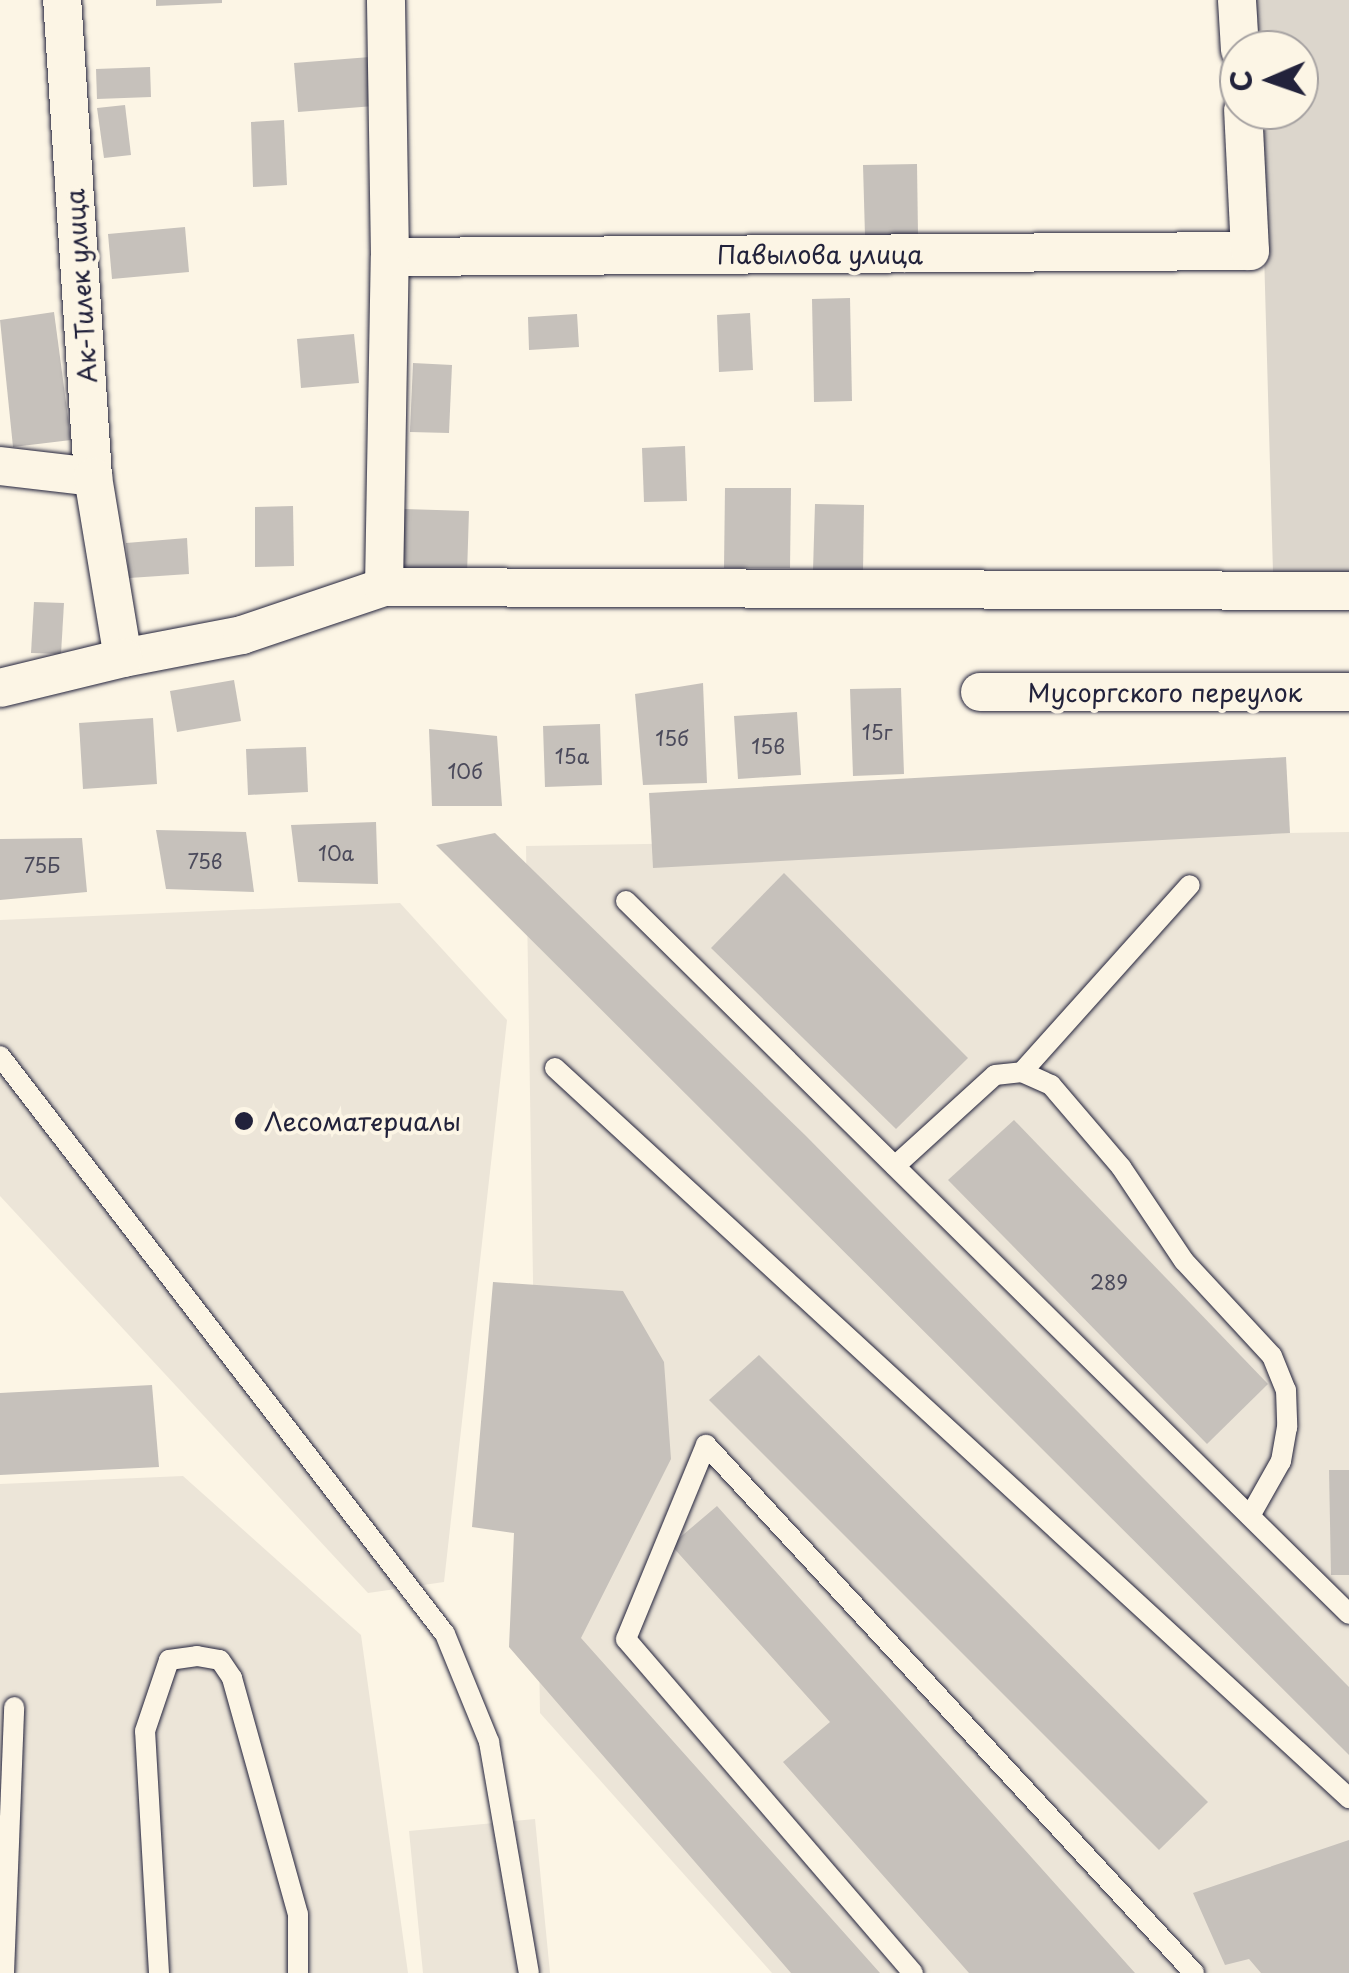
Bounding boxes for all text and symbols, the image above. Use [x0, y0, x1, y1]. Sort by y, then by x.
north arrow [1219, 30, 1319, 130]
text: С [1219, 70, 1262, 92]
street label: Ак-Тилек улица [59, 187, 103, 385]
street label: Павылова улица [716, 239, 924, 269]
street label: Мусоргского переулок [1027, 677, 1303, 707]
house number: 15г [862, 720, 892, 744]
house number: 15б [655, 726, 689, 750]
house number: 15в [751, 734, 785, 758]
house number: 15а [555, 744, 589, 768]
house number: 10б [447, 759, 483, 783]
house number: 10а [318, 841, 354, 865]
house number: 75в [188, 849, 222, 873]
house number: 75Б [24, 853, 60, 877]
place label: Лесоматериалы [264, 1106, 461, 1136]
marker: Лесоматериалы [233, 1110, 255, 1132]
house number: 289 [1090, 1270, 1128, 1294]

